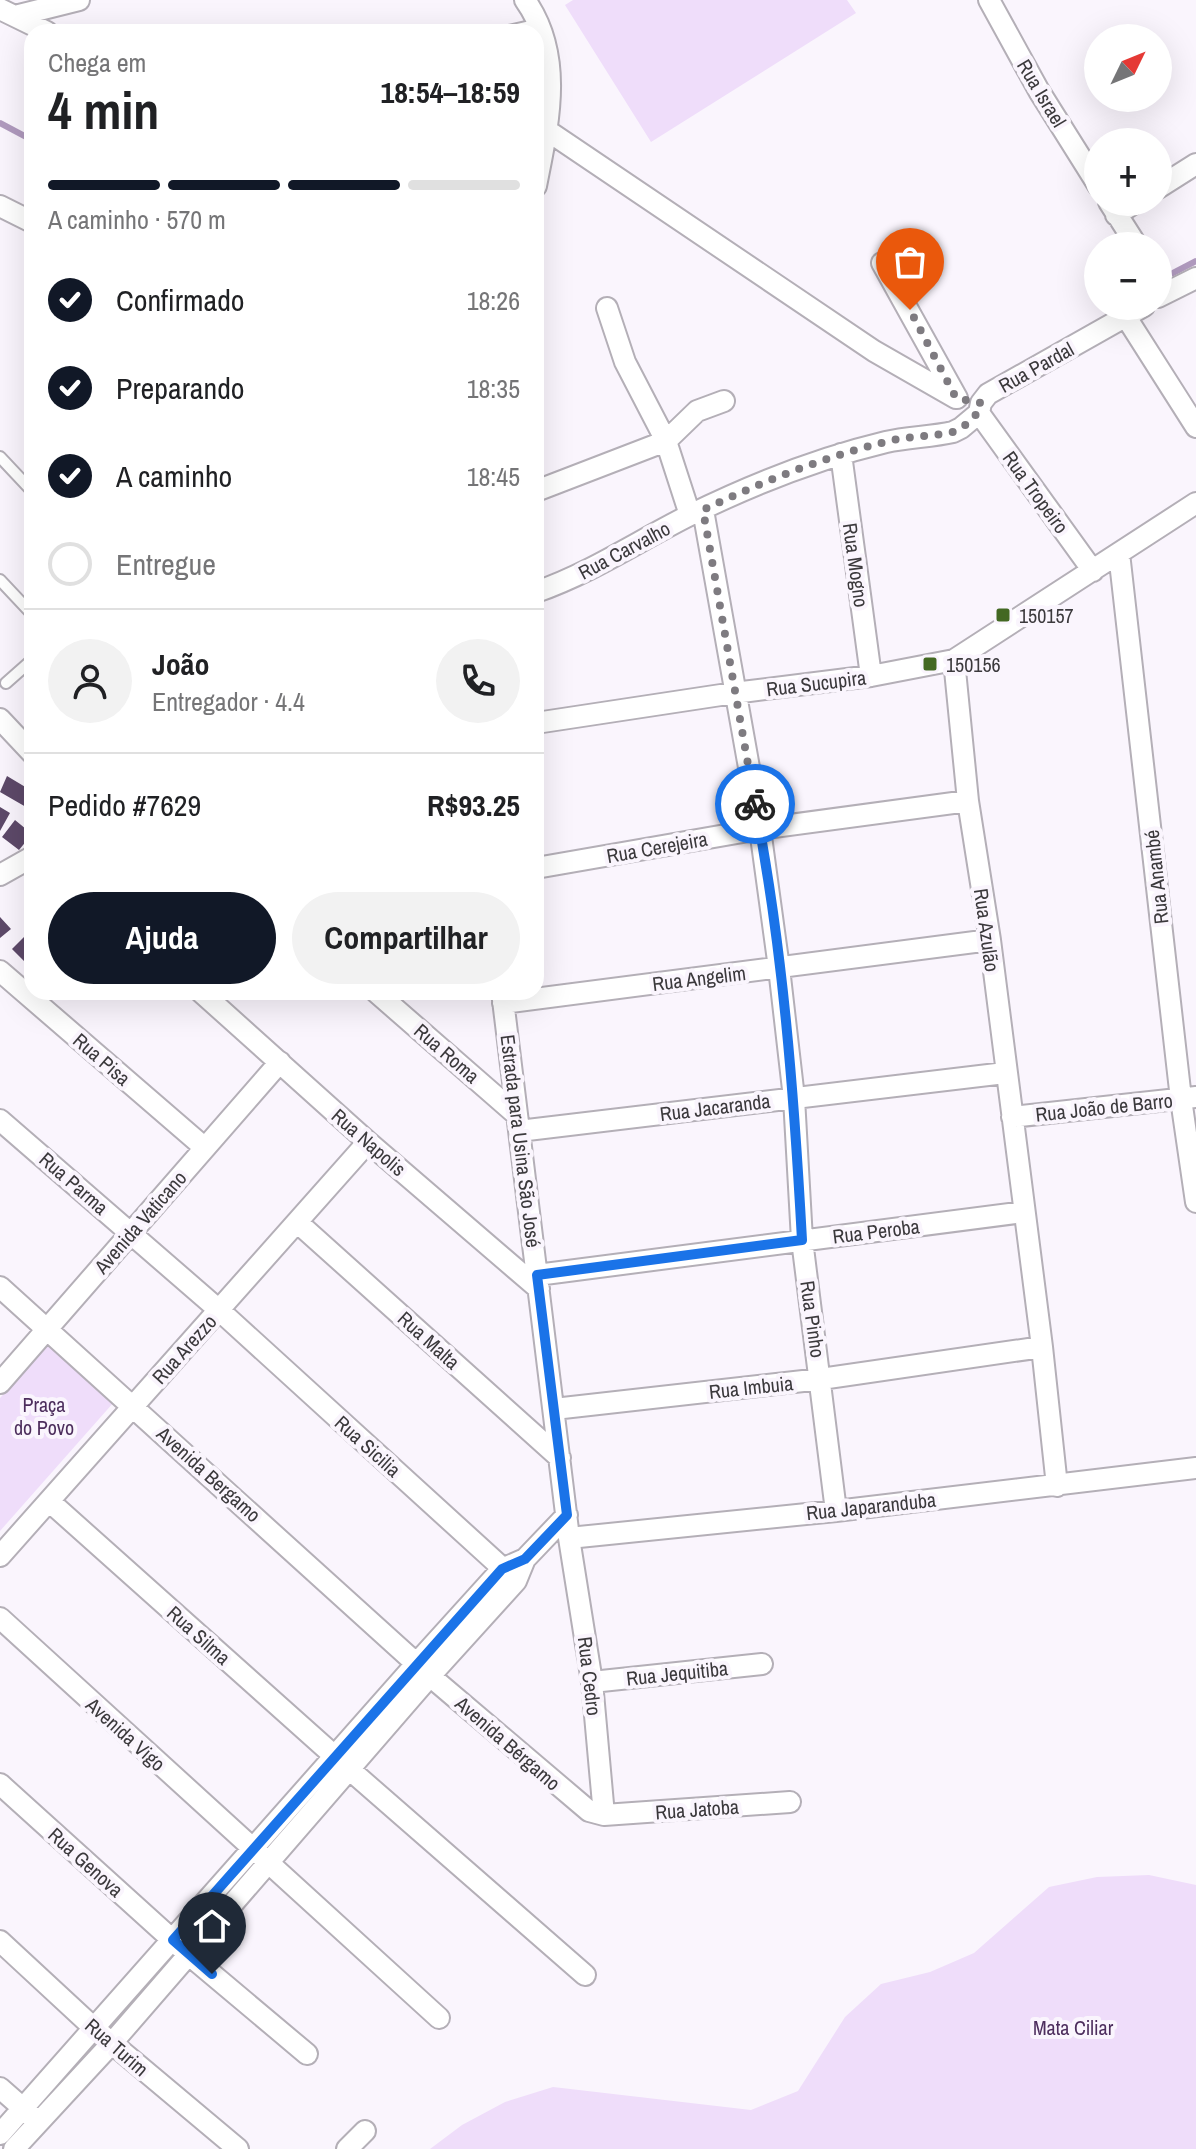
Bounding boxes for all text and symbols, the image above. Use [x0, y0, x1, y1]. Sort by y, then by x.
north arrow [1084, 24, 1172, 112]
map controls [1084, 24, 1172, 320]
text: Chega em [48, 45, 146, 80]
street label: Rua Israel [1011, 54, 1073, 132]
text: 18:54–18:59 [381, 72, 520, 112]
text: 4 min [48, 75, 159, 145]
button: + [1084, 128, 1172, 216]
text: A caminho · 570 m [48, 202, 226, 237]
pin [876, 228, 944, 310]
button: − [1084, 232, 1172, 320]
icon: bag [888, 240, 932, 284]
icon: check [48, 278, 92, 322]
text: Confirmado [116, 280, 245, 320]
text: 18:26 [467, 283, 520, 318]
street label: Rua Pardal [994, 335, 1078, 399]
icon: check [48, 366, 92, 410]
text: Preparando [116, 368, 245, 408]
text: 18:35 [467, 371, 520, 406]
street label: Rua Tropeiro [997, 445, 1075, 539]
icon: check [48, 454, 92, 498]
text: A caminho [116, 456, 232, 496]
text: 18:45 [467, 459, 520, 494]
street label: Rua Carvalho [573, 515, 675, 585]
street label: Rua Mogno [837, 521, 875, 609]
text: Entregue [116, 544, 216, 584]
place label: 150157 [1019, 602, 1074, 629]
marker: 150157 [994, 606, 1012, 624]
button: person [48, 639, 132, 723]
button: phone [436, 639, 520, 723]
text: João [152, 644, 209, 684]
place label: 150156 [946, 651, 1001, 678]
marker: 150156 [921, 655, 939, 673]
street label: Rua Sucupira [765, 663, 867, 703]
text: Entregador · 4.4 [152, 684, 305, 719]
courier [715, 764, 795, 844]
icon: bike [733, 782, 777, 826]
text: Pedido #7629 [48, 785, 201, 825]
text: R$93.25 [427, 785, 520, 825]
street label: Rua Cerejeira [604, 825, 710, 869]
street label: Rua Anambé [1138, 828, 1174, 926]
street label: Rua Azulão [968, 887, 1006, 973]
button: Ajuda [48, 892, 276, 984]
button: Compartilhar [292, 892, 520, 984]
street label: Rua Angelim [651, 959, 747, 997]
street label: Rua Roma [409, 1017, 485, 1089]
street label: Rua Pisa [68, 1027, 136, 1091]
street label: Estrada para Usina São José [495, 1033, 547, 1249]
street label: Rua João de Barro [1034, 1086, 1174, 1128]
street label: Rua Jacaranda [658, 1087, 772, 1127]
street label: Rua Napolis [326, 1102, 412, 1182]
street label: Rua Parma [34, 1146, 114, 1220]
street label: Avenida Vaticano [87, 1165, 192, 1280]
street label: Rua Peroba [831, 1212, 921, 1250]
street label: Rua Pinho [794, 1279, 832, 1359]
street label: Rua Malta [392, 1305, 466, 1375]
street label: Rua Arezzo [146, 1308, 222, 1390]
street label: Rua Imbuia [707, 1369, 795, 1405]
park label: Praça do Povo [14, 1391, 74, 1441]
street label: Rua Sicilia [329, 1409, 407, 1483]
street label: Avenida Bergamo [151, 1419, 267, 1528]
street label: Rua Japaranduba [805, 1486, 937, 1526]
street label: Rua Silma [162, 1599, 236, 1671]
street label: Rua Cedro [572, 1635, 608, 1717]
street label: Rua Jequitiba [625, 1654, 729, 1692]
street label: Avenida Bérgamo [449, 1689, 566, 1796]
street label: Avenida Vigo [80, 1691, 171, 1777]
street label: Rua Jatoba [654, 1793, 740, 1825]
street label: Rua Genova [43, 1821, 129, 1903]
pin [178, 1892, 246, 1974]
icon: home [190, 1904, 234, 1948]
street label: Rua Turim [80, 2012, 154, 2082]
park label: Mata Ciliar [1033, 2014, 1114, 2041]

